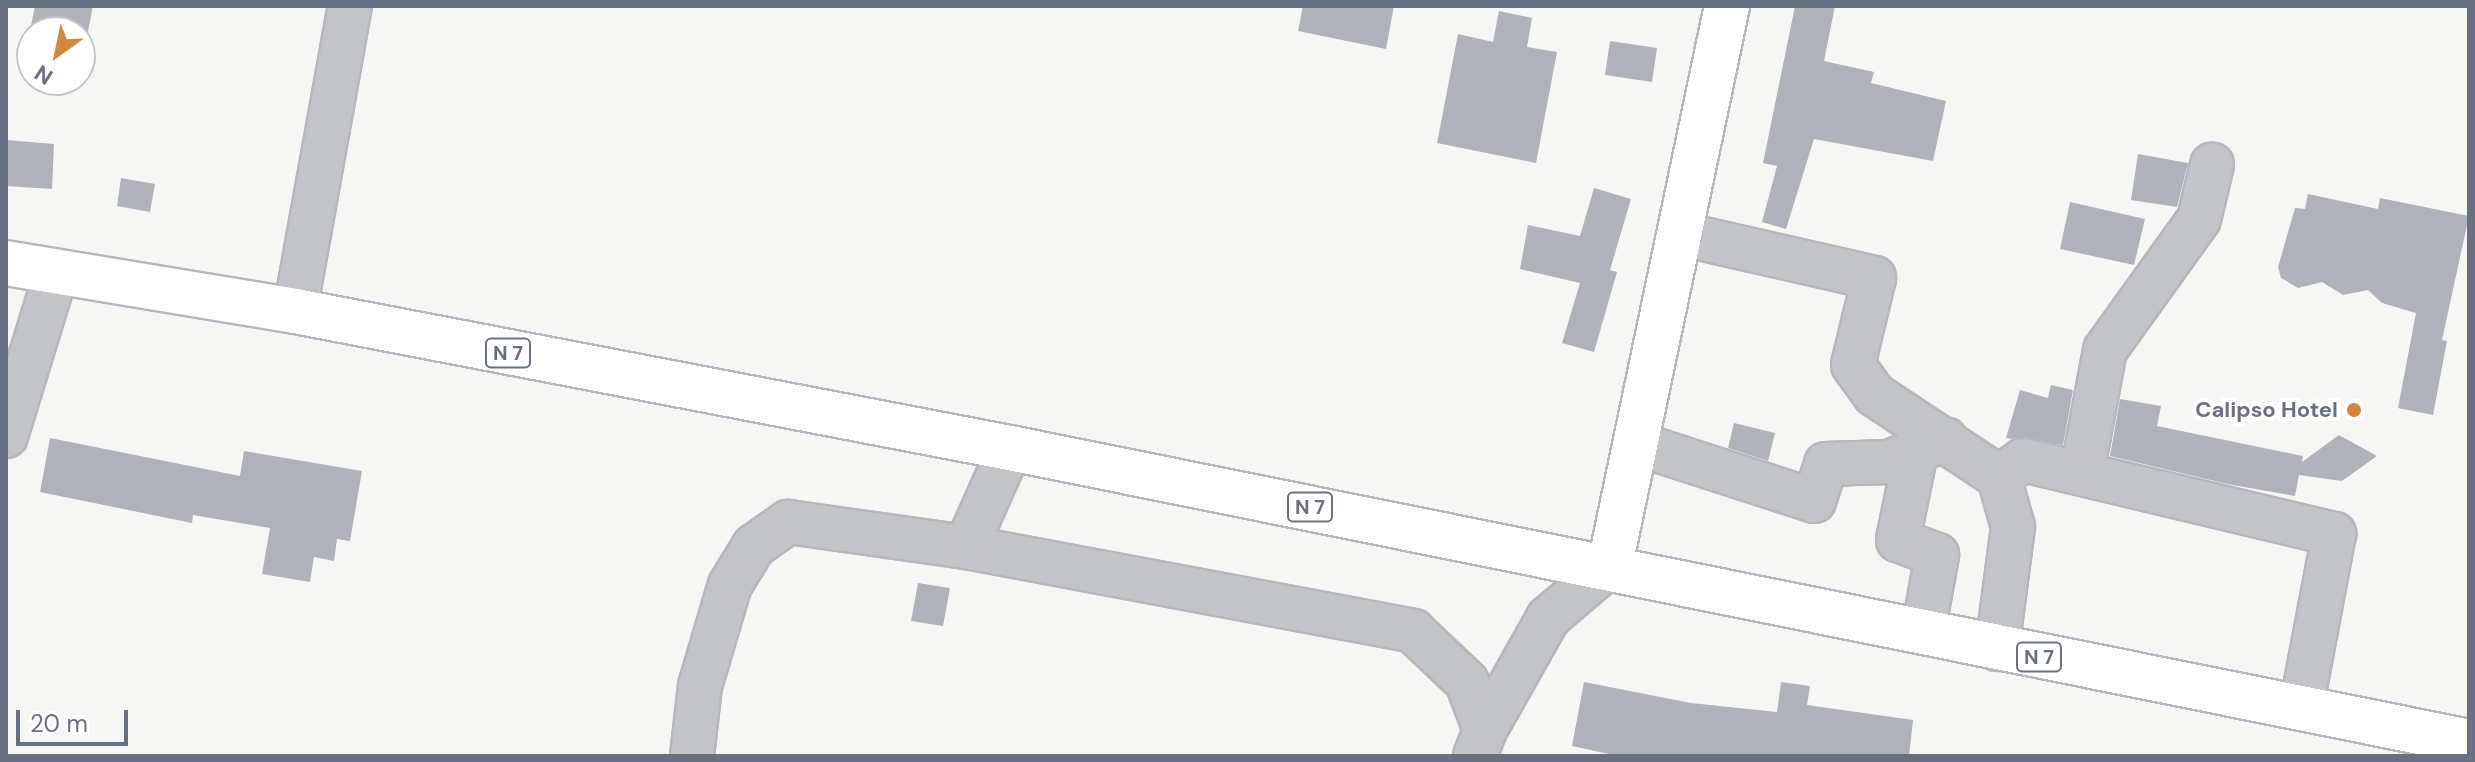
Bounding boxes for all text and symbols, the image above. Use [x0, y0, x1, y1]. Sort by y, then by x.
north arrow [16, 16, 96, 96]
text: N [29, 58, 58, 91]
road number: N 7 [484, 337, 532, 369]
place label: Calipso Hotel [2195, 397, 2338, 423]
marker: Calipso Hotel [2345, 401, 2363, 419]
road number: N 7 [1286, 491, 1334, 523]
road number: N 7 [2015, 641, 2063, 673]
scale bar [20, 694, 132, 744]
text: 20 m [30, 708, 88, 739]

